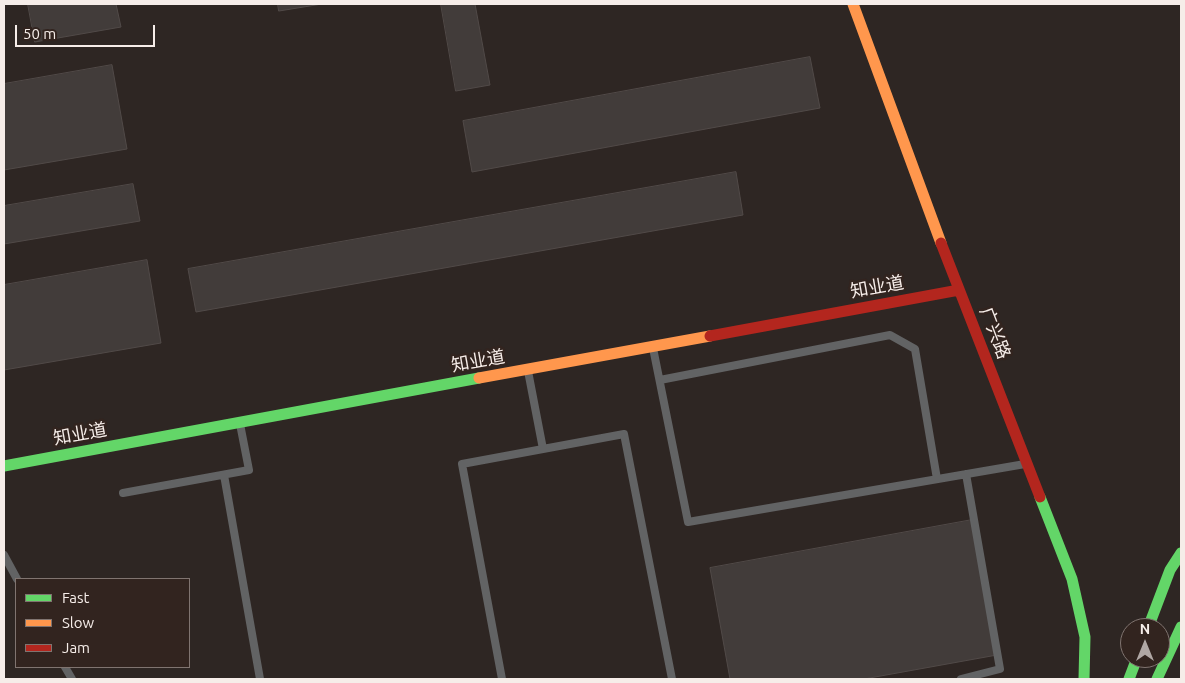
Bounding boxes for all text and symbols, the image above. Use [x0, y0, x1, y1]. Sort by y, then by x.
scale bar [18, 15, 158, 47]
text: 50 m [23, 25, 56, 42]
street label: 知业道 [849, 272, 905, 302]
street label: 广兴路 [975, 304, 1015, 362]
street label: 知业道 [450, 346, 506, 376]
street label: 知业道 [52, 419, 108, 449]
legend [15, 578, 190, 668]
text: Fast [62, 589, 89, 606]
text: Slow [62, 614, 94, 631]
north arrow [1120, 618, 1170, 668]
text: N [1140, 621, 1150, 637]
text: Jam [62, 639, 90, 656]

